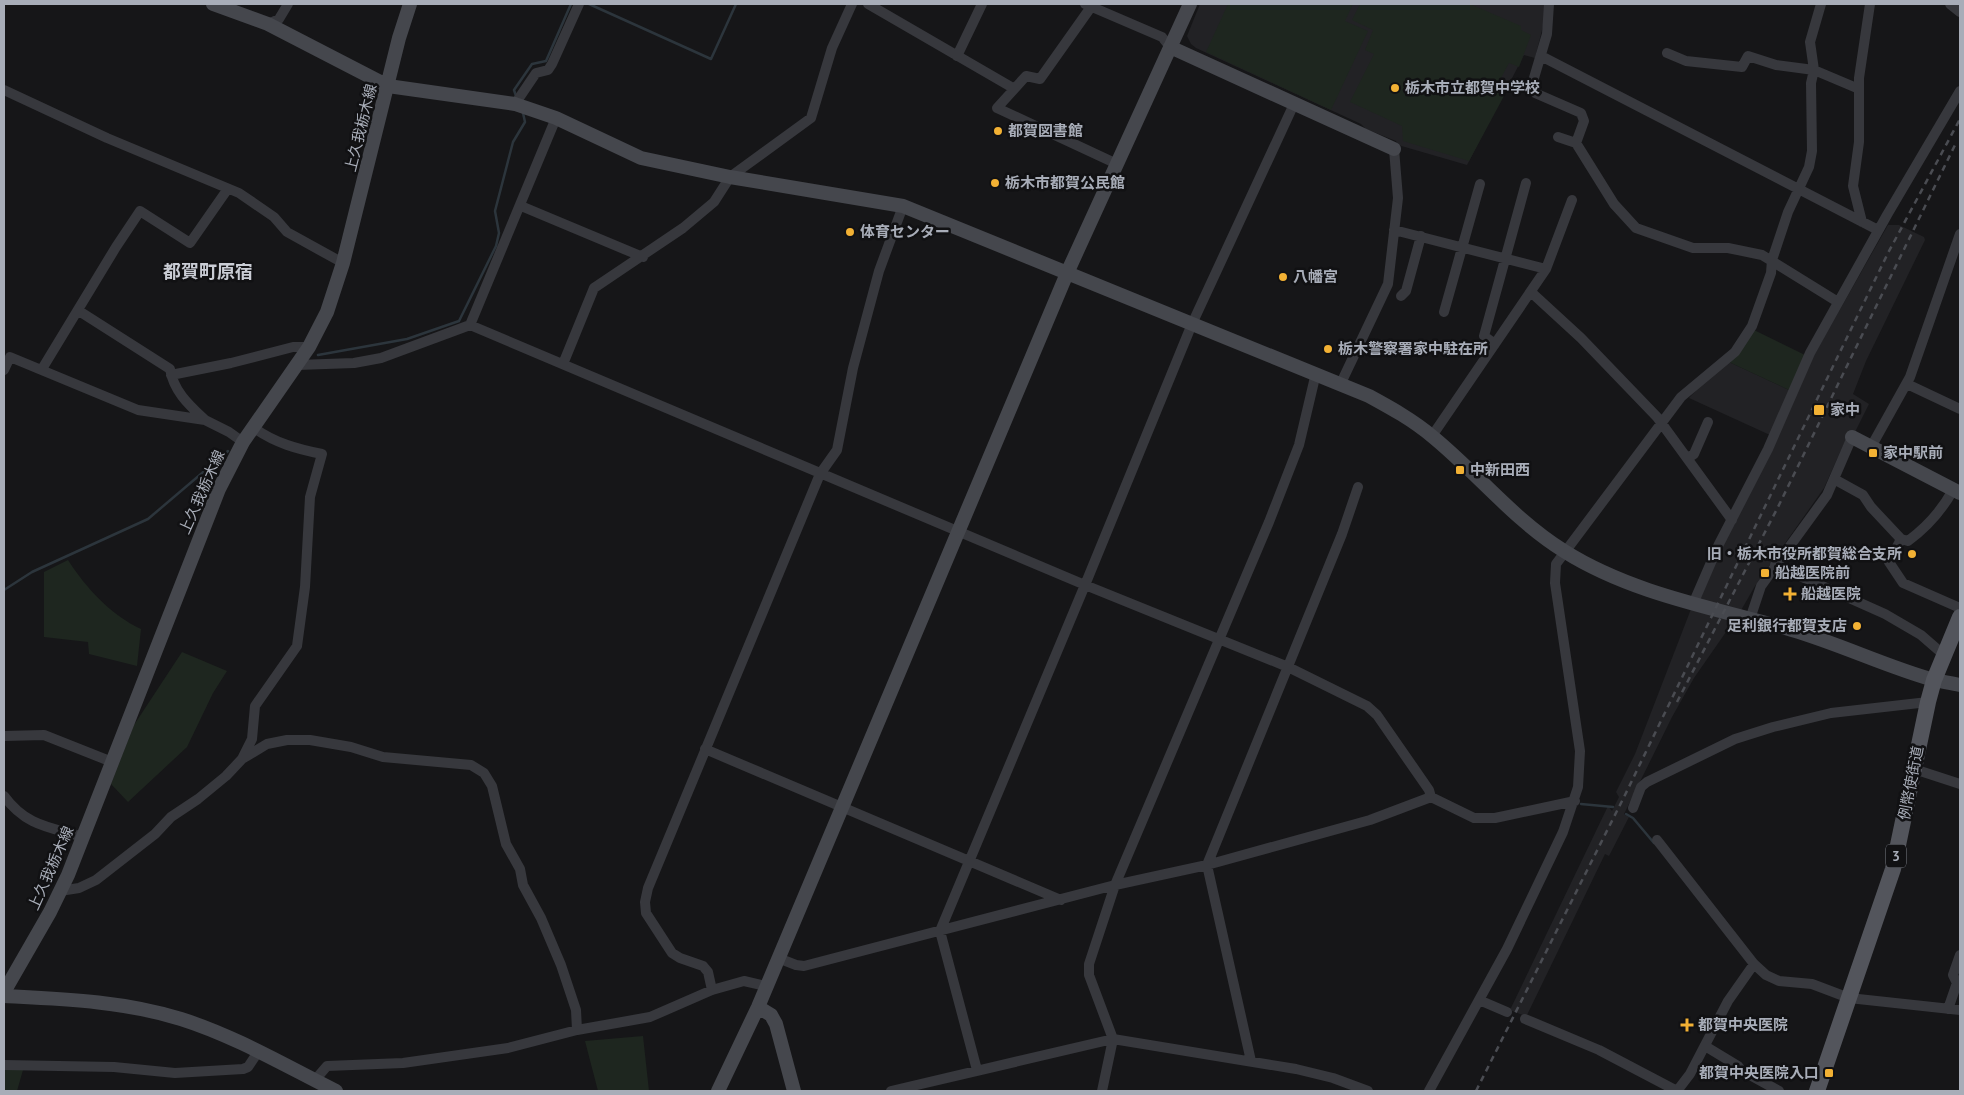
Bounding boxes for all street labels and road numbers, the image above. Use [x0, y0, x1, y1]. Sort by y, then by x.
street label: 上久我栃木線 [340, 82, 381, 174]
street label: 上久我栃木線 [175, 447, 229, 537]
street label: 例幣使街道 [1894, 744, 1927, 822]
street label: 上久我栃木線 [24, 823, 78, 913]
road number: 3 [1886, 844, 1906, 868]

